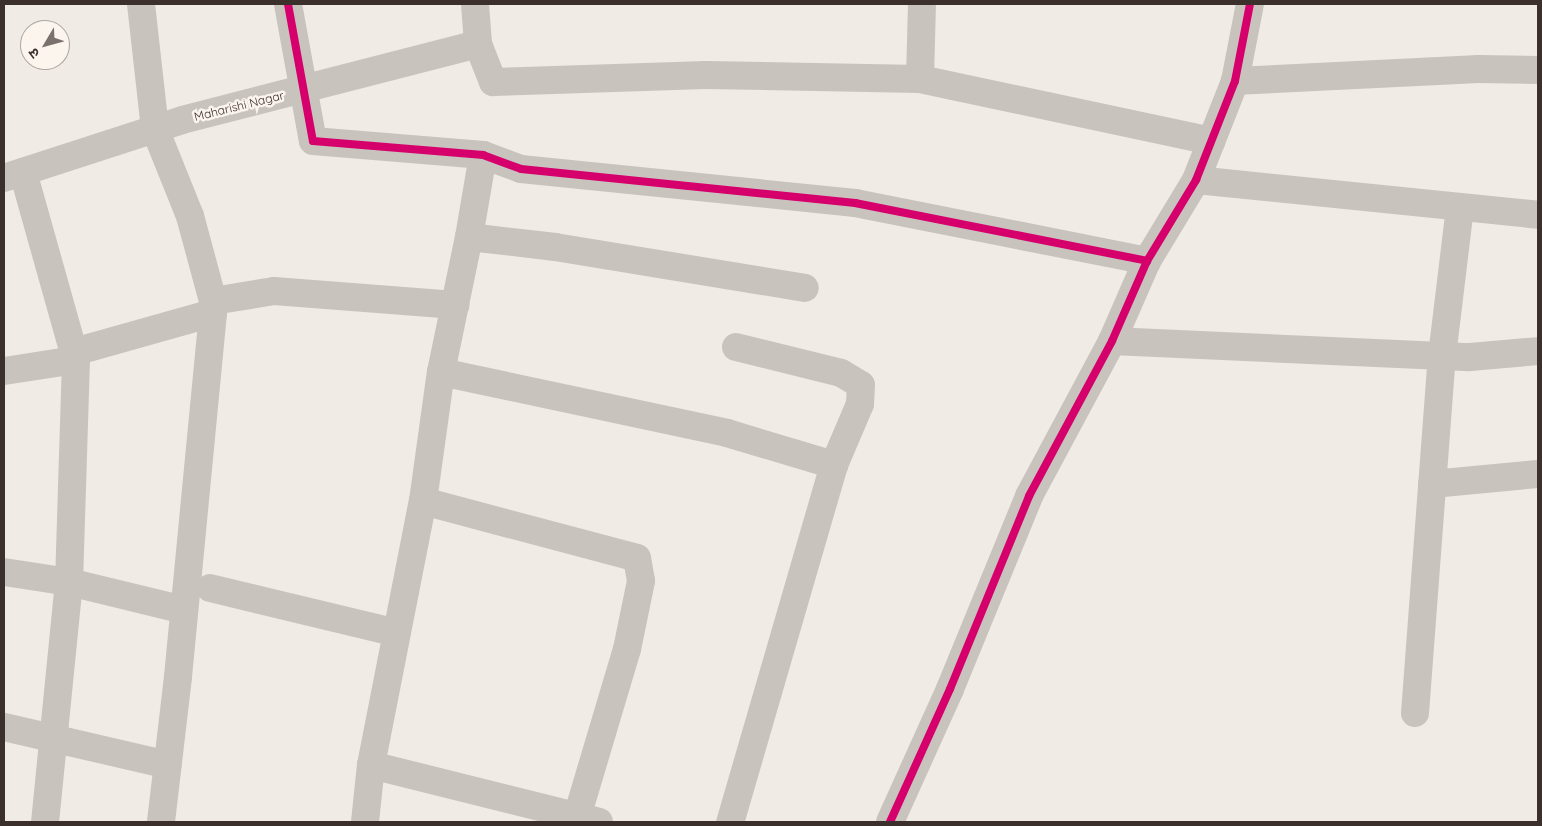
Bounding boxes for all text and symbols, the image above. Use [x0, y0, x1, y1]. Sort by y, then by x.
north arrow [20, 20, 70, 70]
text: उ [24, 45, 43, 62]
street label: Maharishi Nagar [193, 88, 285, 124]

